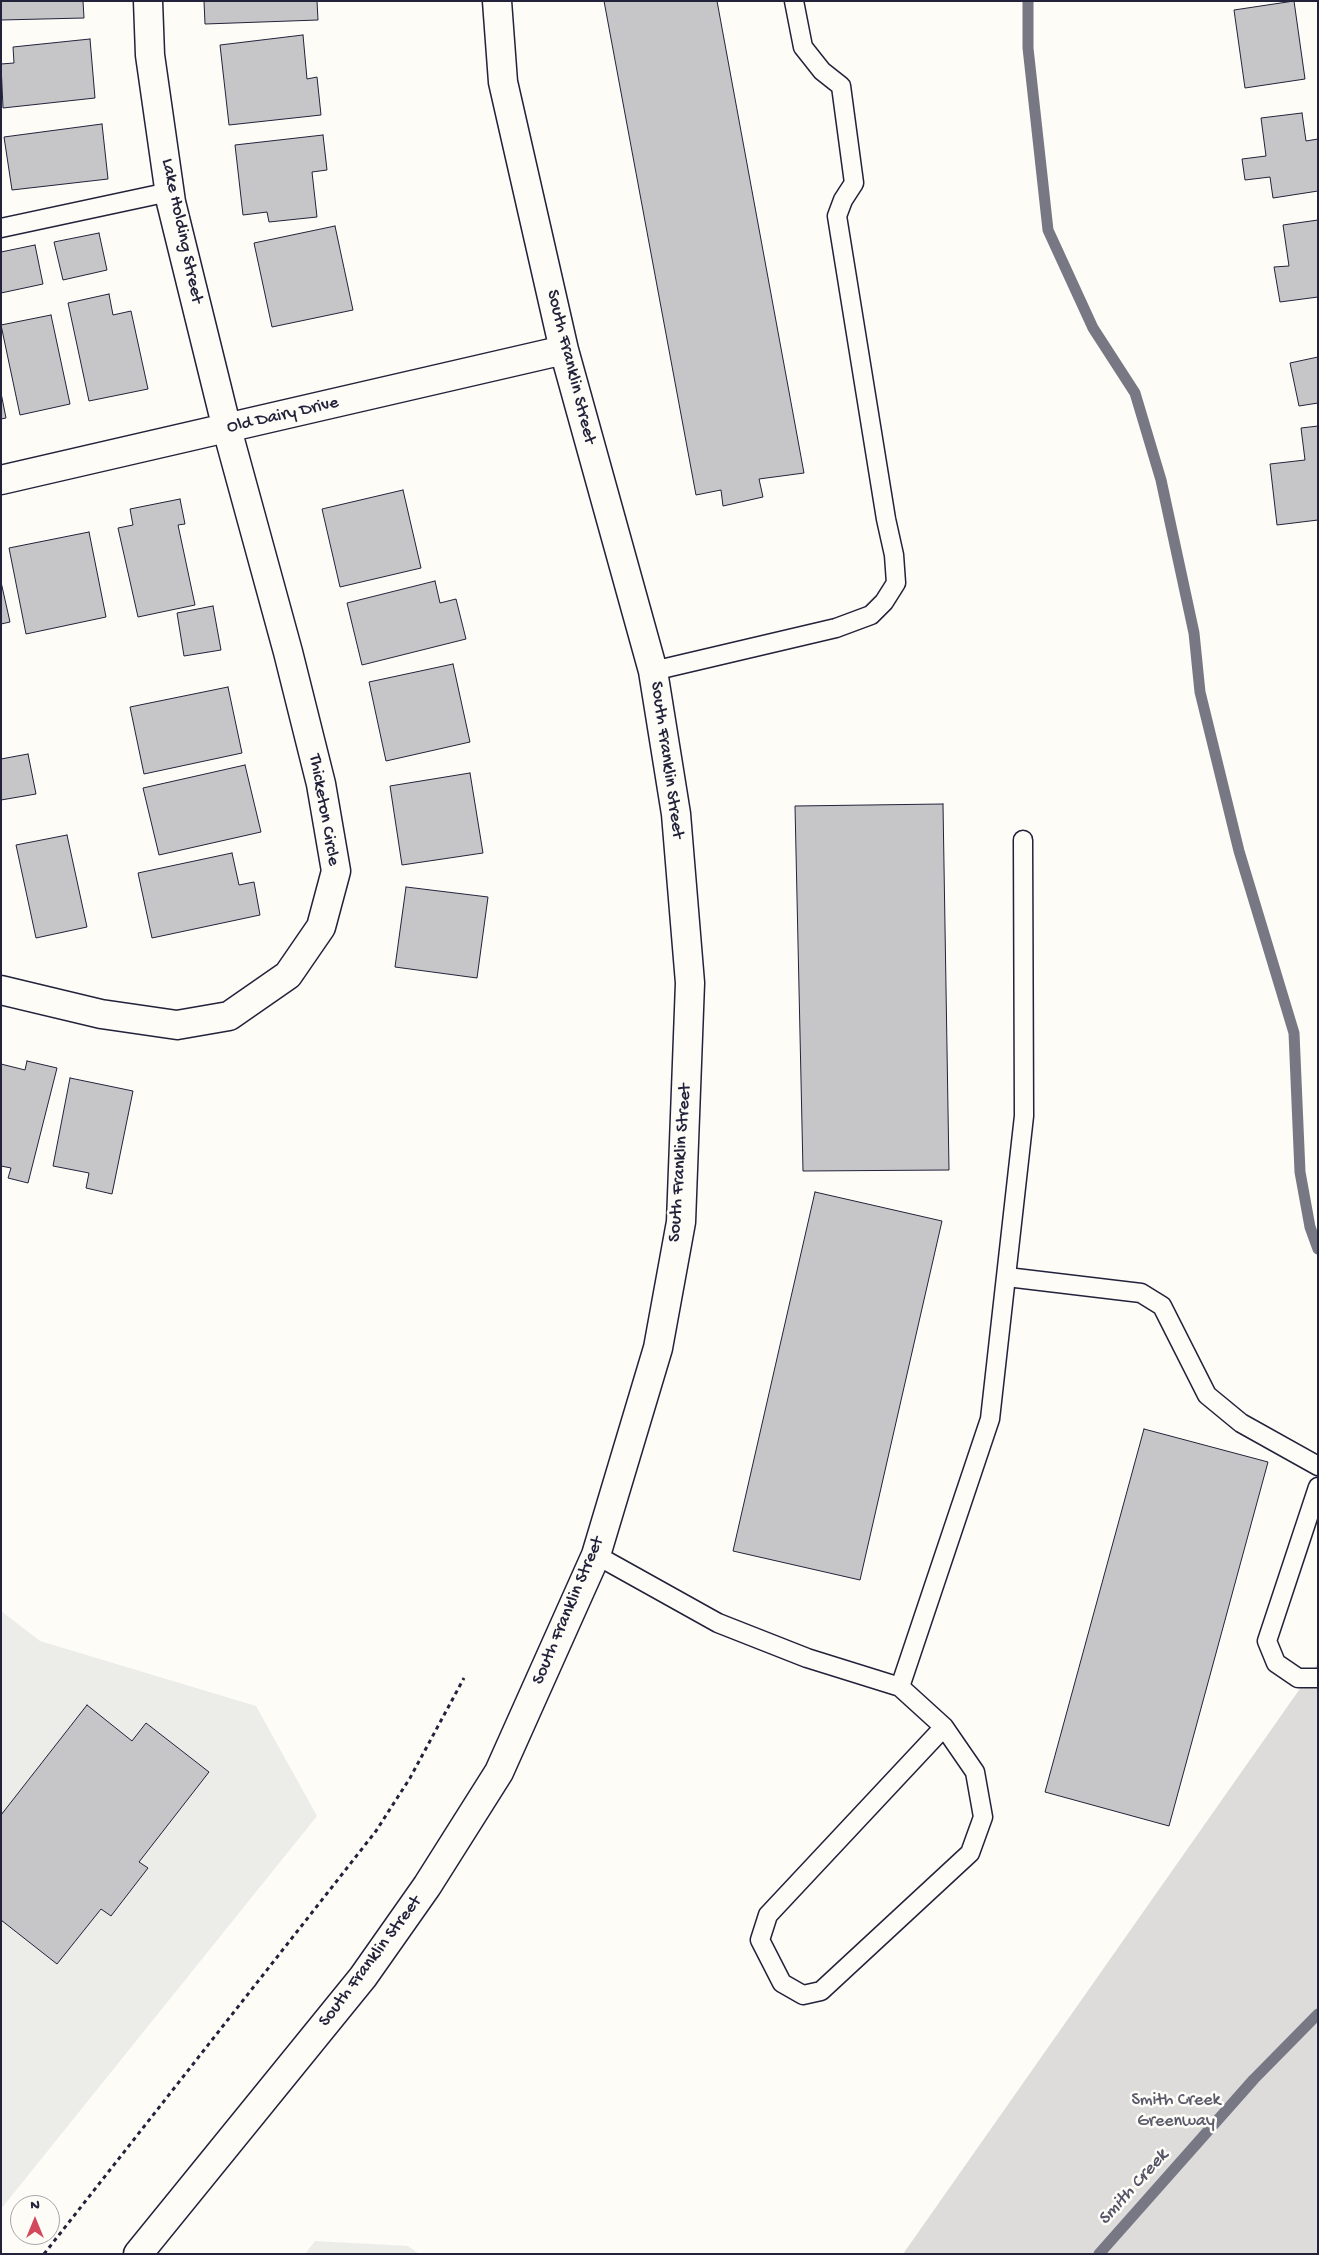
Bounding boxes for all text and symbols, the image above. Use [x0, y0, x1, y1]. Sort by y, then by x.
street label: Lake Holding Street [155, 157, 207, 305]
street label: South Franklin Street [540, 288, 600, 446]
street label: Old Dairy Drive [225, 393, 341, 439]
street label: South Franklin Street [644, 680, 688, 840]
street label: Thicketon Circle [303, 753, 343, 867]
street label: South Franklin Street [665, 1083, 697, 1243]
street label: South Franklin Street [528, 1534, 610, 1688]
street label: South Franklin Street [315, 1892, 427, 2032]
park label: Smith Creek Greenway [1131, 2090, 1221, 2132]
water label: Smith Creek [1094, 2145, 1174, 2231]
north arrow [10, 2195, 60, 2245]
text: N [30, 2197, 40, 2214]

